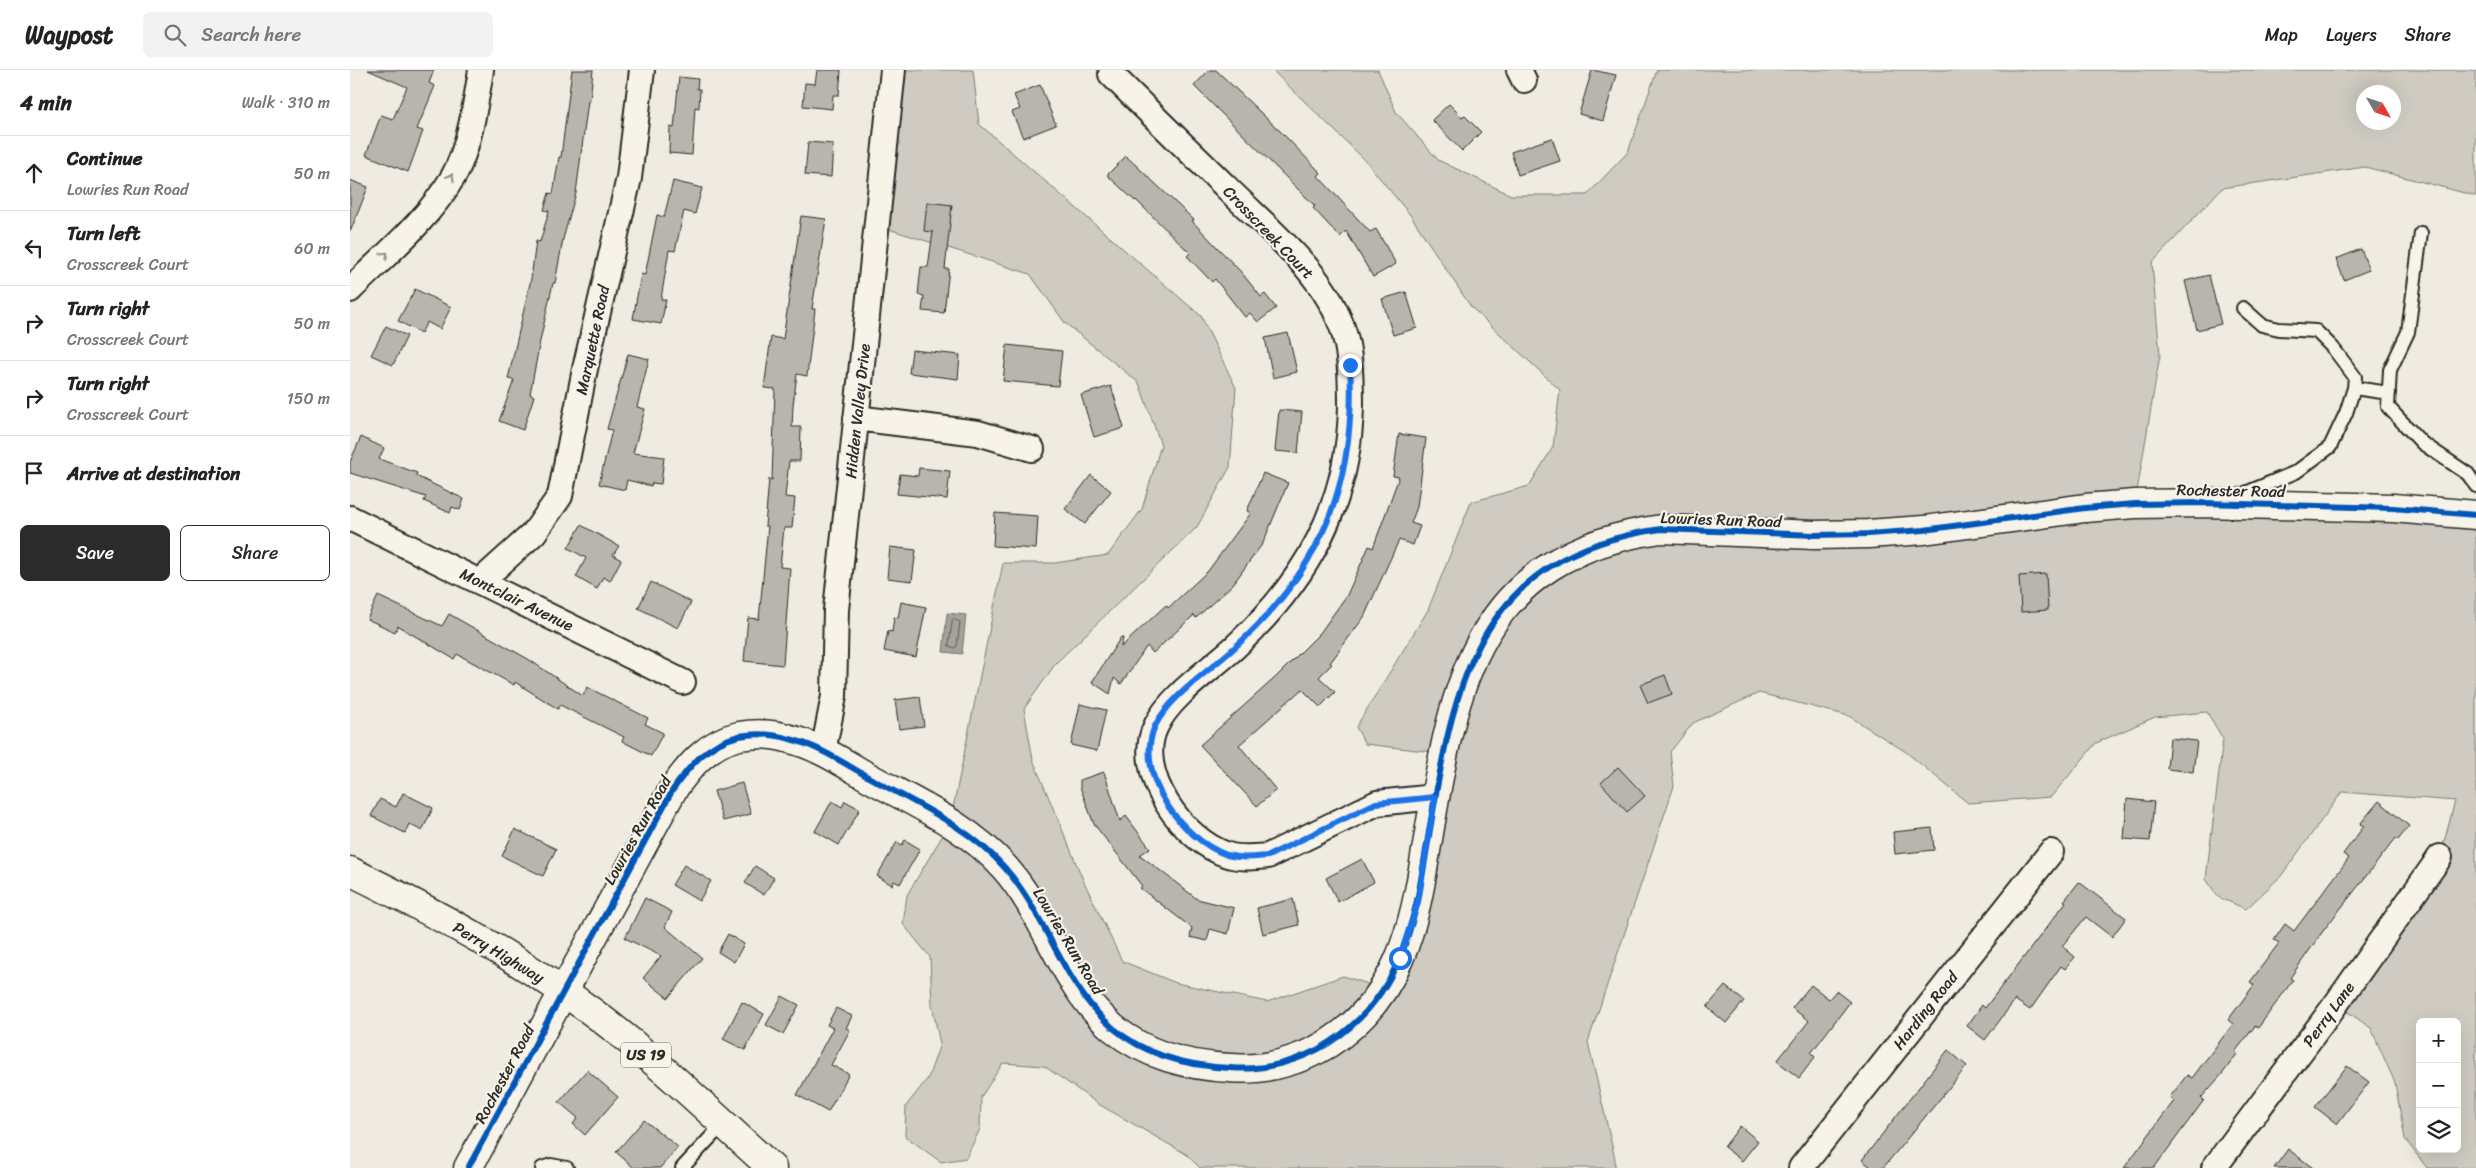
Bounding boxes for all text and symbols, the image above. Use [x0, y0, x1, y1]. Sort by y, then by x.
search box [143, 12, 493, 57]
text: Waypost [25, 14, 113, 56]
text: Search here [201, 18, 301, 51]
text: Map [2265, 19, 2298, 51]
text: Layers [2326, 19, 2377, 51]
text: Share [2405, 19, 2451, 51]
icon: search [161, 21, 189, 49]
text: 4 min [20, 84, 72, 122]
north arrow [2356, 85, 2401, 130]
text: Walk · 310 m [242, 88, 330, 117]
text: Continue [67, 142, 143, 175]
icon: ahead [20, 159, 48, 187]
text: 50 m [294, 159, 330, 188]
one-way arrow [445, 174, 455, 183]
text: Lowries Run Road [67, 175, 188, 204]
street label: Crosscreek Court [1216, 178, 1321, 286]
text: Turn left [67, 217, 140, 250]
icon: left [20, 234, 48, 262]
text: 60 m [294, 234, 330, 263]
text: Crosscreek Court [67, 250, 189, 279]
one-way arrow [379, 252, 388, 261]
street label: Marquette Road [567, 281, 619, 398]
text: Turn right [67, 292, 149, 325]
icon: right [20, 309, 48, 337]
text: 50 m [294, 309, 330, 338]
text: Crosscreek Court [67, 325, 189, 354]
street label: Hidden Valley Drive [836, 342, 879, 480]
route end [1339, 354, 1362, 377]
text: Turn right [67, 367, 149, 400]
icon: right [20, 384, 48, 412]
text: 150 m [287, 384, 330, 413]
text: Crosscreek Court [67, 400, 189, 429]
text: Arrive at destination [67, 457, 240, 490]
icon: arrive [20, 459, 48, 487]
street label: Rochester Road [2176, 475, 2287, 506]
street label: Lowries Run Road [1660, 503, 1784, 536]
button: Save [20, 525, 170, 581]
button: Share [180, 525, 330, 581]
street label: Montclair Avenue [455, 559, 579, 640]
street label: Lowries Run Road [595, 769, 680, 890]
street label: Lowries Run Road [1025, 882, 1113, 1002]
street label: Perry Highway [447, 913, 551, 992]
route start [1389, 947, 1412, 970]
street label: Harding Road [1885, 963, 1967, 1056]
street label: Perry Lane [2295, 975, 2362, 1053]
street label: Rochester Road [466, 1018, 543, 1129]
map controls [2416, 1018, 2461, 1153]
button: + [2416, 1018, 2461, 1063]
road number: US 19 [621, 1042, 671, 1068]
button: − [2416, 1063, 2461, 1108]
button: layers [2416, 1108, 2461, 1153]

